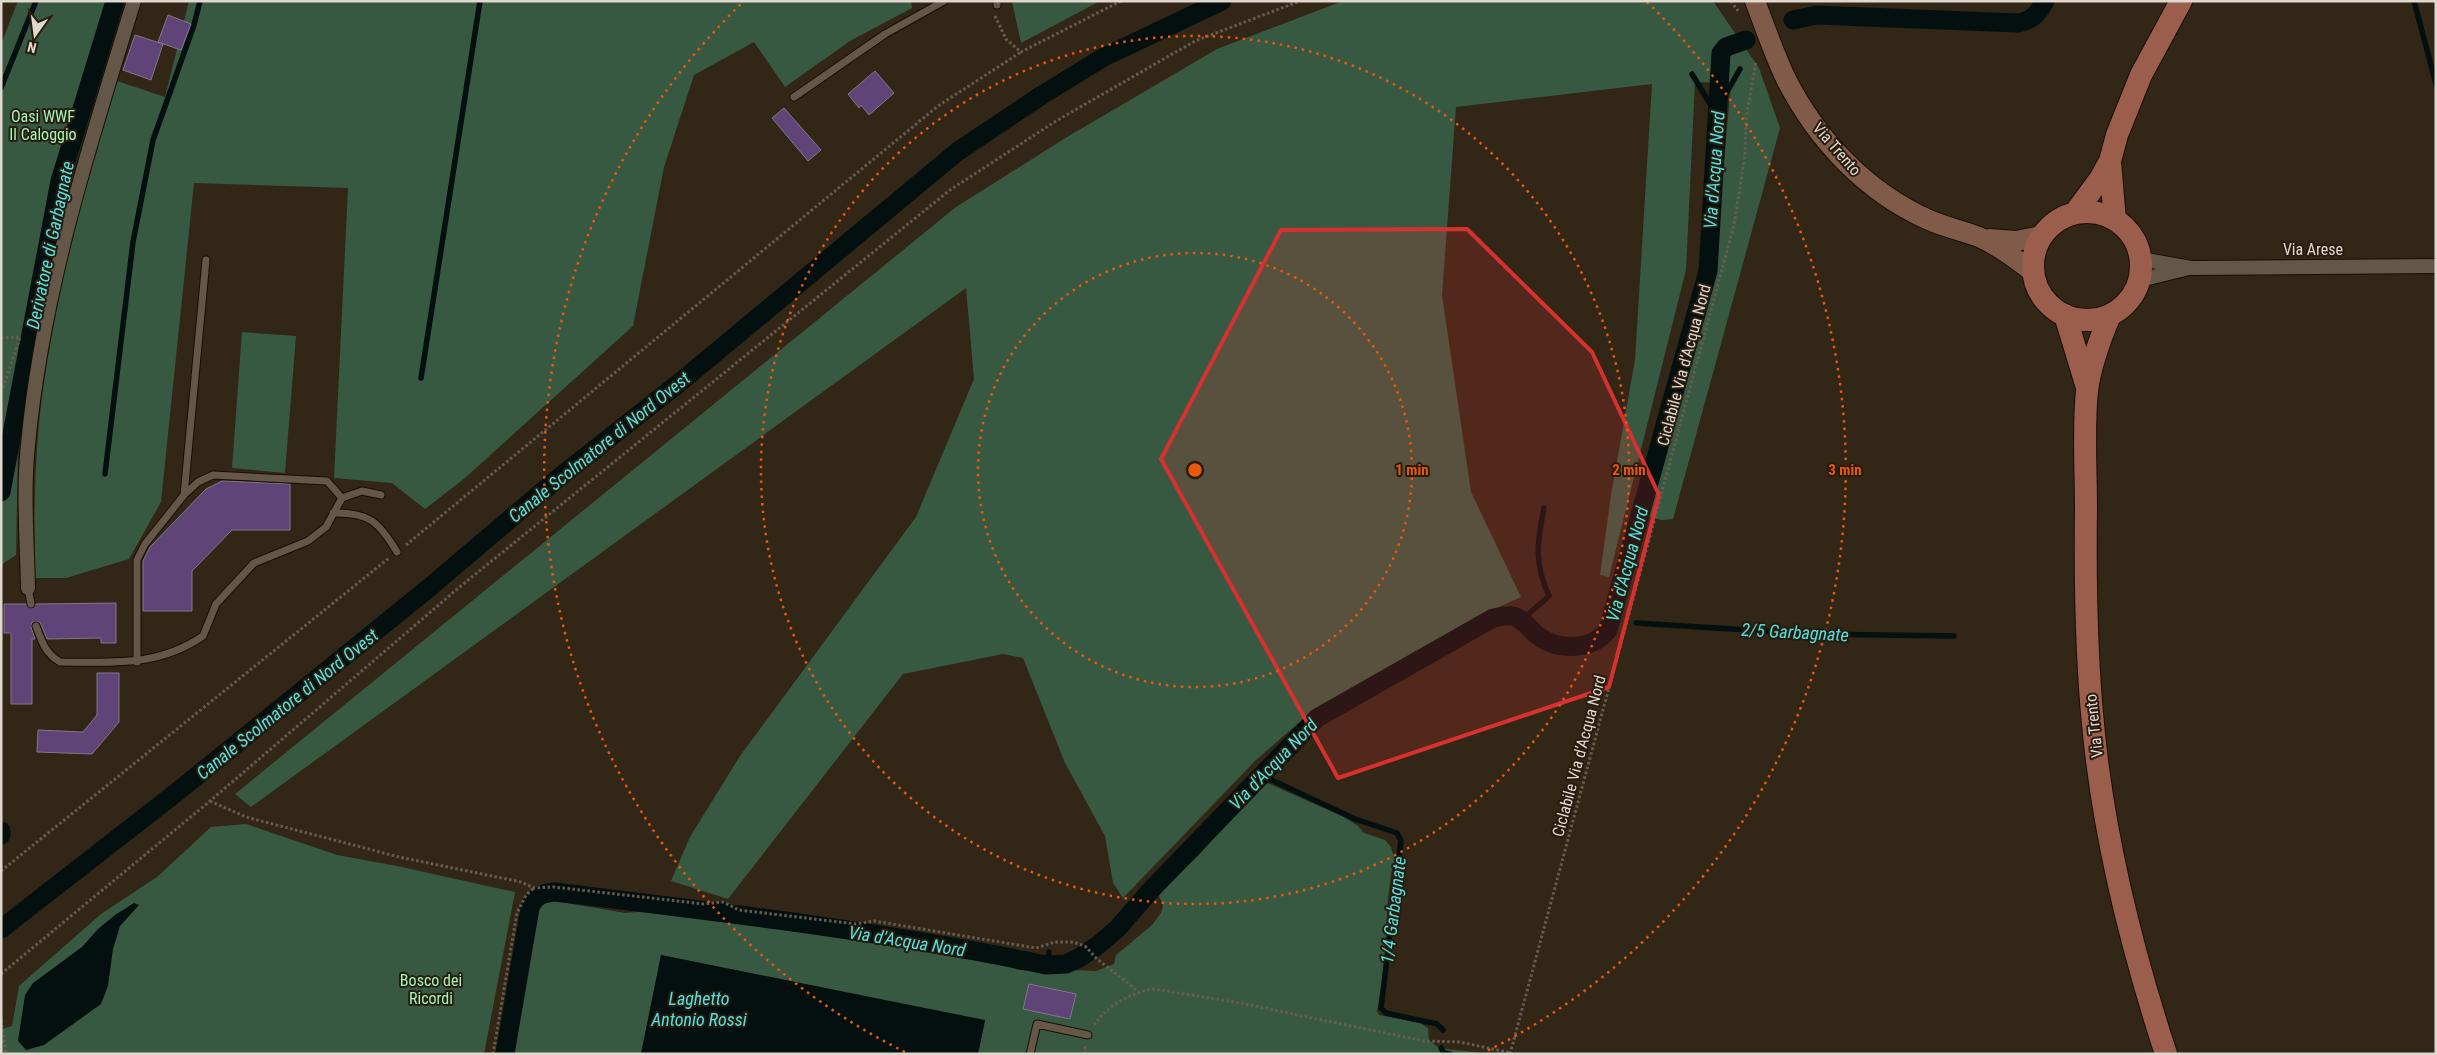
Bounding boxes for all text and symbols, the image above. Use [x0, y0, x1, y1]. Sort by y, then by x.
north arrow [10, 10, 60, 60]
text: N [26, 39, 38, 56]
park label: Oasi WWF Il Caloggio [9, 107, 77, 144]
water label: Via d'Acqua Nord [1699, 110, 1729, 230]
street label: Via Trento [1809, 119, 1865, 179]
water label: Derivatore di Garbagnate [22, 159, 78, 331]
street label: Via Arese [2283, 240, 2343, 259]
street label: Ciclabile Via d’Acqua Nord [1653, 282, 1715, 448]
water label: Canale Scolmatore di Nord Ovest [504, 367, 695, 527]
centre of rings [1186, 461, 1204, 479]
text: 1 min [1395, 461, 1429, 479]
text: 2 min [1612, 461, 1646, 479]
text: 3 min [1828, 461, 1862, 479]
water label: Via d'Acqua Nord [1602, 504, 1653, 624]
water label: 2/5 Garbagnate [1741, 619, 1849, 645]
water label: Canale Scolmatore di Nord Ovest [192, 624, 383, 784]
street label: Ciclabile Via d’Acqua Nord [1548, 673, 1610, 839]
street label: Via Trento [2081, 693, 2107, 759]
water label: Via d'Acqua Nord [1224, 714, 1322, 814]
water label: 1/4 Garbagnate [1376, 855, 1410, 965]
water label: Via d'Acqua Nord [847, 921, 967, 961]
park label: Bosco dei Ricordi [400, 971, 462, 1008]
water label: Laghetto Antonio Rossi [650, 988, 748, 1030]

